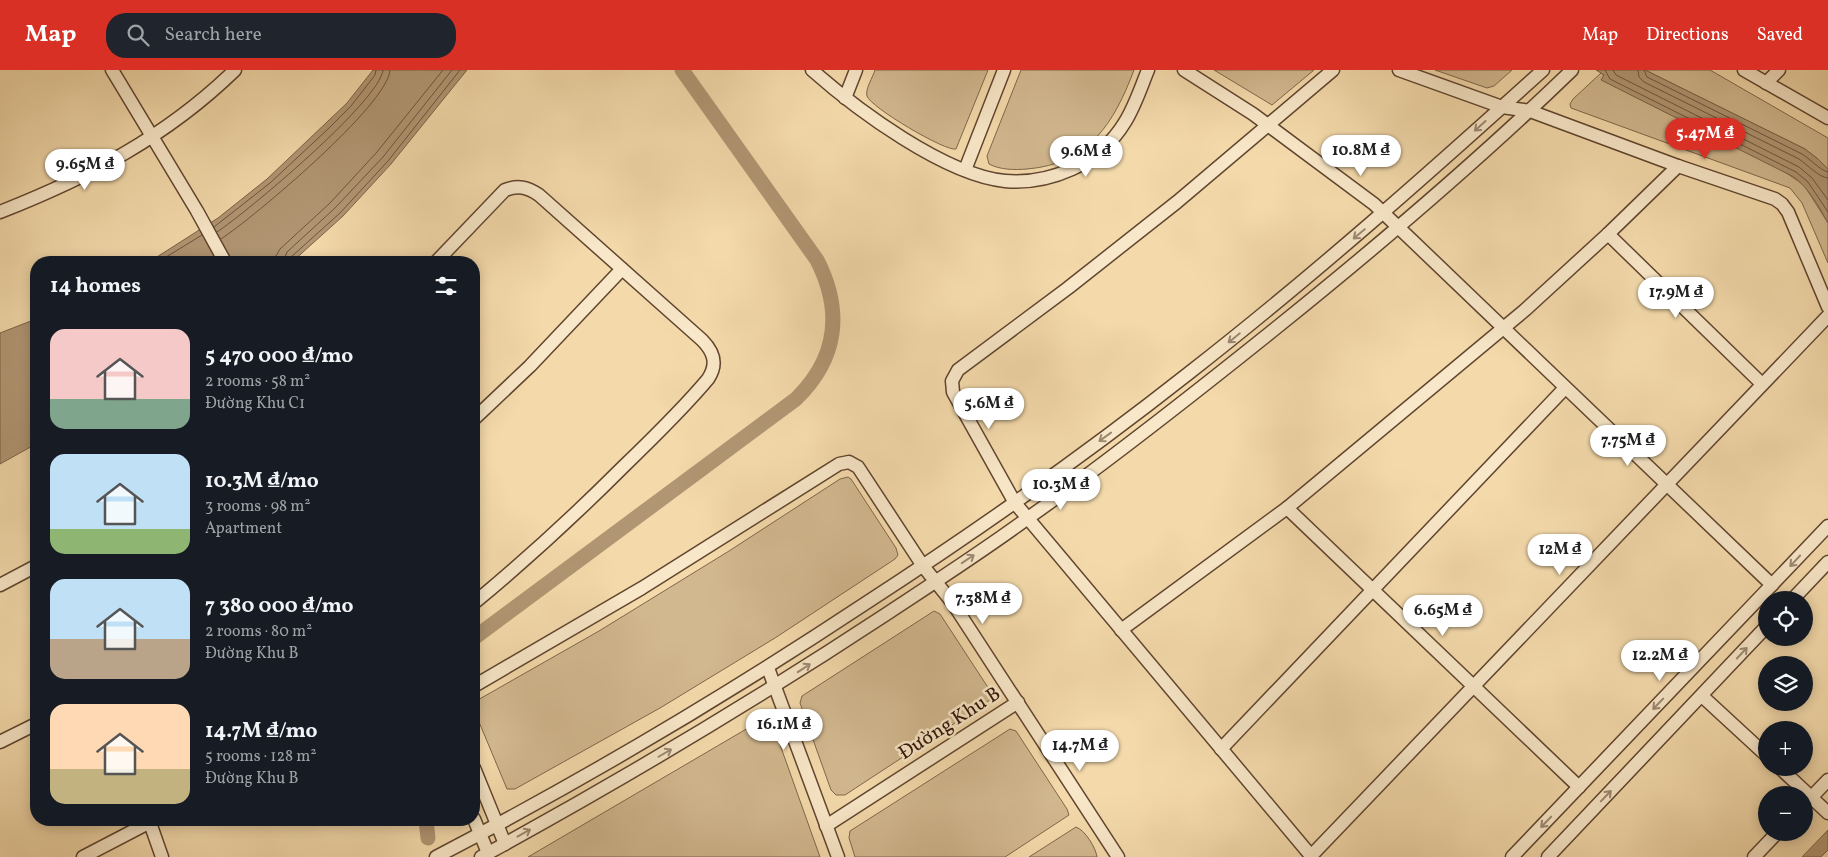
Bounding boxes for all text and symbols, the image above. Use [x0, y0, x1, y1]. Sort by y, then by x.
search box [106, 13, 456, 58]
text: Map [25, 18, 76, 52]
icon: search [124, 21, 152, 49]
text: Search here [164, 22, 262, 48]
text: Map [1582, 23, 1618, 48]
text: Directions [1646, 23, 1729, 48]
text: Saved [1757, 23, 1803, 48]
pin: 5.47M ₫ [1659, 118, 1751, 160]
one-way arrow [1474, 120, 1487, 132]
text: 5.47M ₫ [1676, 123, 1734, 145]
pin: 10.8M ₫ [1315, 134, 1407, 177]
pin: 9.6M ₫ [1045, 136, 1127, 178]
text: 10.8M ₫ [1332, 140, 1390, 162]
text: 9.6M ₫ [1061, 141, 1111, 163]
pin: 9.65M ₫ [39, 148, 131, 191]
text: 9.65M ₫ [56, 154, 114, 176]
one-way arrow [1353, 228, 1366, 239]
text: 14 homes [50, 272, 141, 301]
icon: filters [432, 272, 460, 300]
pin: 17.9M ₫ [1630, 276, 1722, 319]
text: 17.9M ₫ [1649, 282, 1703, 304]
one-way arrow [1228, 332, 1241, 343]
text: 5 470 000 ₫/mo [205, 342, 353, 371]
icon: home [90, 349, 150, 409]
text: 2 rooms · 58 m² [205, 371, 310, 393]
pin: 5.6M ₫ [948, 388, 1030, 430]
text: Đường Khu C1 [205, 393, 305, 415]
text: 5.6M ₫ [964, 393, 1014, 415]
pin: 7.75M ₫ [1582, 424, 1674, 467]
text: 7.75M ₫ [1601, 430, 1655, 452]
one-way arrow [1098, 432, 1112, 442]
text: 10.3M ₫/mo [205, 467, 319, 496]
pin: 10.3M ₫ [1015, 468, 1107, 511]
icon: home [90, 474, 150, 534]
text: 10.3M ₫ [1032, 474, 1090, 496]
text: 3 rooms · 98 m² [205, 496, 310, 518]
text: Apartment [205, 518, 282, 540]
pin: 12M ₫ [1525, 534, 1595, 576]
text: 12M ₫ [1538, 539, 1582, 561]
one-way arrow [961, 554, 975, 564]
one-way arrow [1789, 555, 1801, 568]
pin: 7.38M ₫ [937, 582, 1029, 625]
text: 7.38M ₫ [955, 588, 1011, 610]
map controls [1758, 591, 1813, 841]
button: locate [1758, 591, 1813, 646]
text: 7 380 000 ₫/mo [205, 592, 354, 621]
pin: 6.65M ₫ [1397, 594, 1489, 637]
icon: home [90, 599, 150, 659]
text: 6.65M ₫ [1414, 600, 1472, 622]
text: 2 rooms · 80 m² [205, 621, 312, 643]
pin: 12.2M ₫ [1614, 640, 1706, 682]
text: Đường Khu B [205, 643, 299, 665]
text: 12.2M ₫ [1632, 645, 1688, 667]
one-way arrow [1736, 647, 1748, 659]
button: layers [1758, 656, 1813, 711]
one-way arrow [796, 663, 810, 673]
street label: Đường Khu B [893, 680, 1007, 768]
one-way arrow [1652, 698, 1664, 711]
pin: 16.1M ₫ [738, 708, 830, 751]
text: 16.1M ₫ [757, 714, 811, 736]
text: 14.7M ₫/mo [205, 717, 318, 746]
button: + [1758, 721, 1813, 776]
icon: home [90, 724, 150, 784]
pin: 14.7M ₫ [1034, 730, 1126, 772]
text: 14.7M ₫ [1052, 735, 1108, 757]
text: 5 rooms · 128 m² [205, 746, 316, 768]
one-way arrow [657, 747, 671, 757]
text: Đường Khu B [205, 768, 299, 790]
button: − [1758, 786, 1813, 841]
one-way arrow [1600, 790, 1612, 803]
one-way arrow [1540, 815, 1552, 828]
one-way arrow [516, 828, 530, 838]

